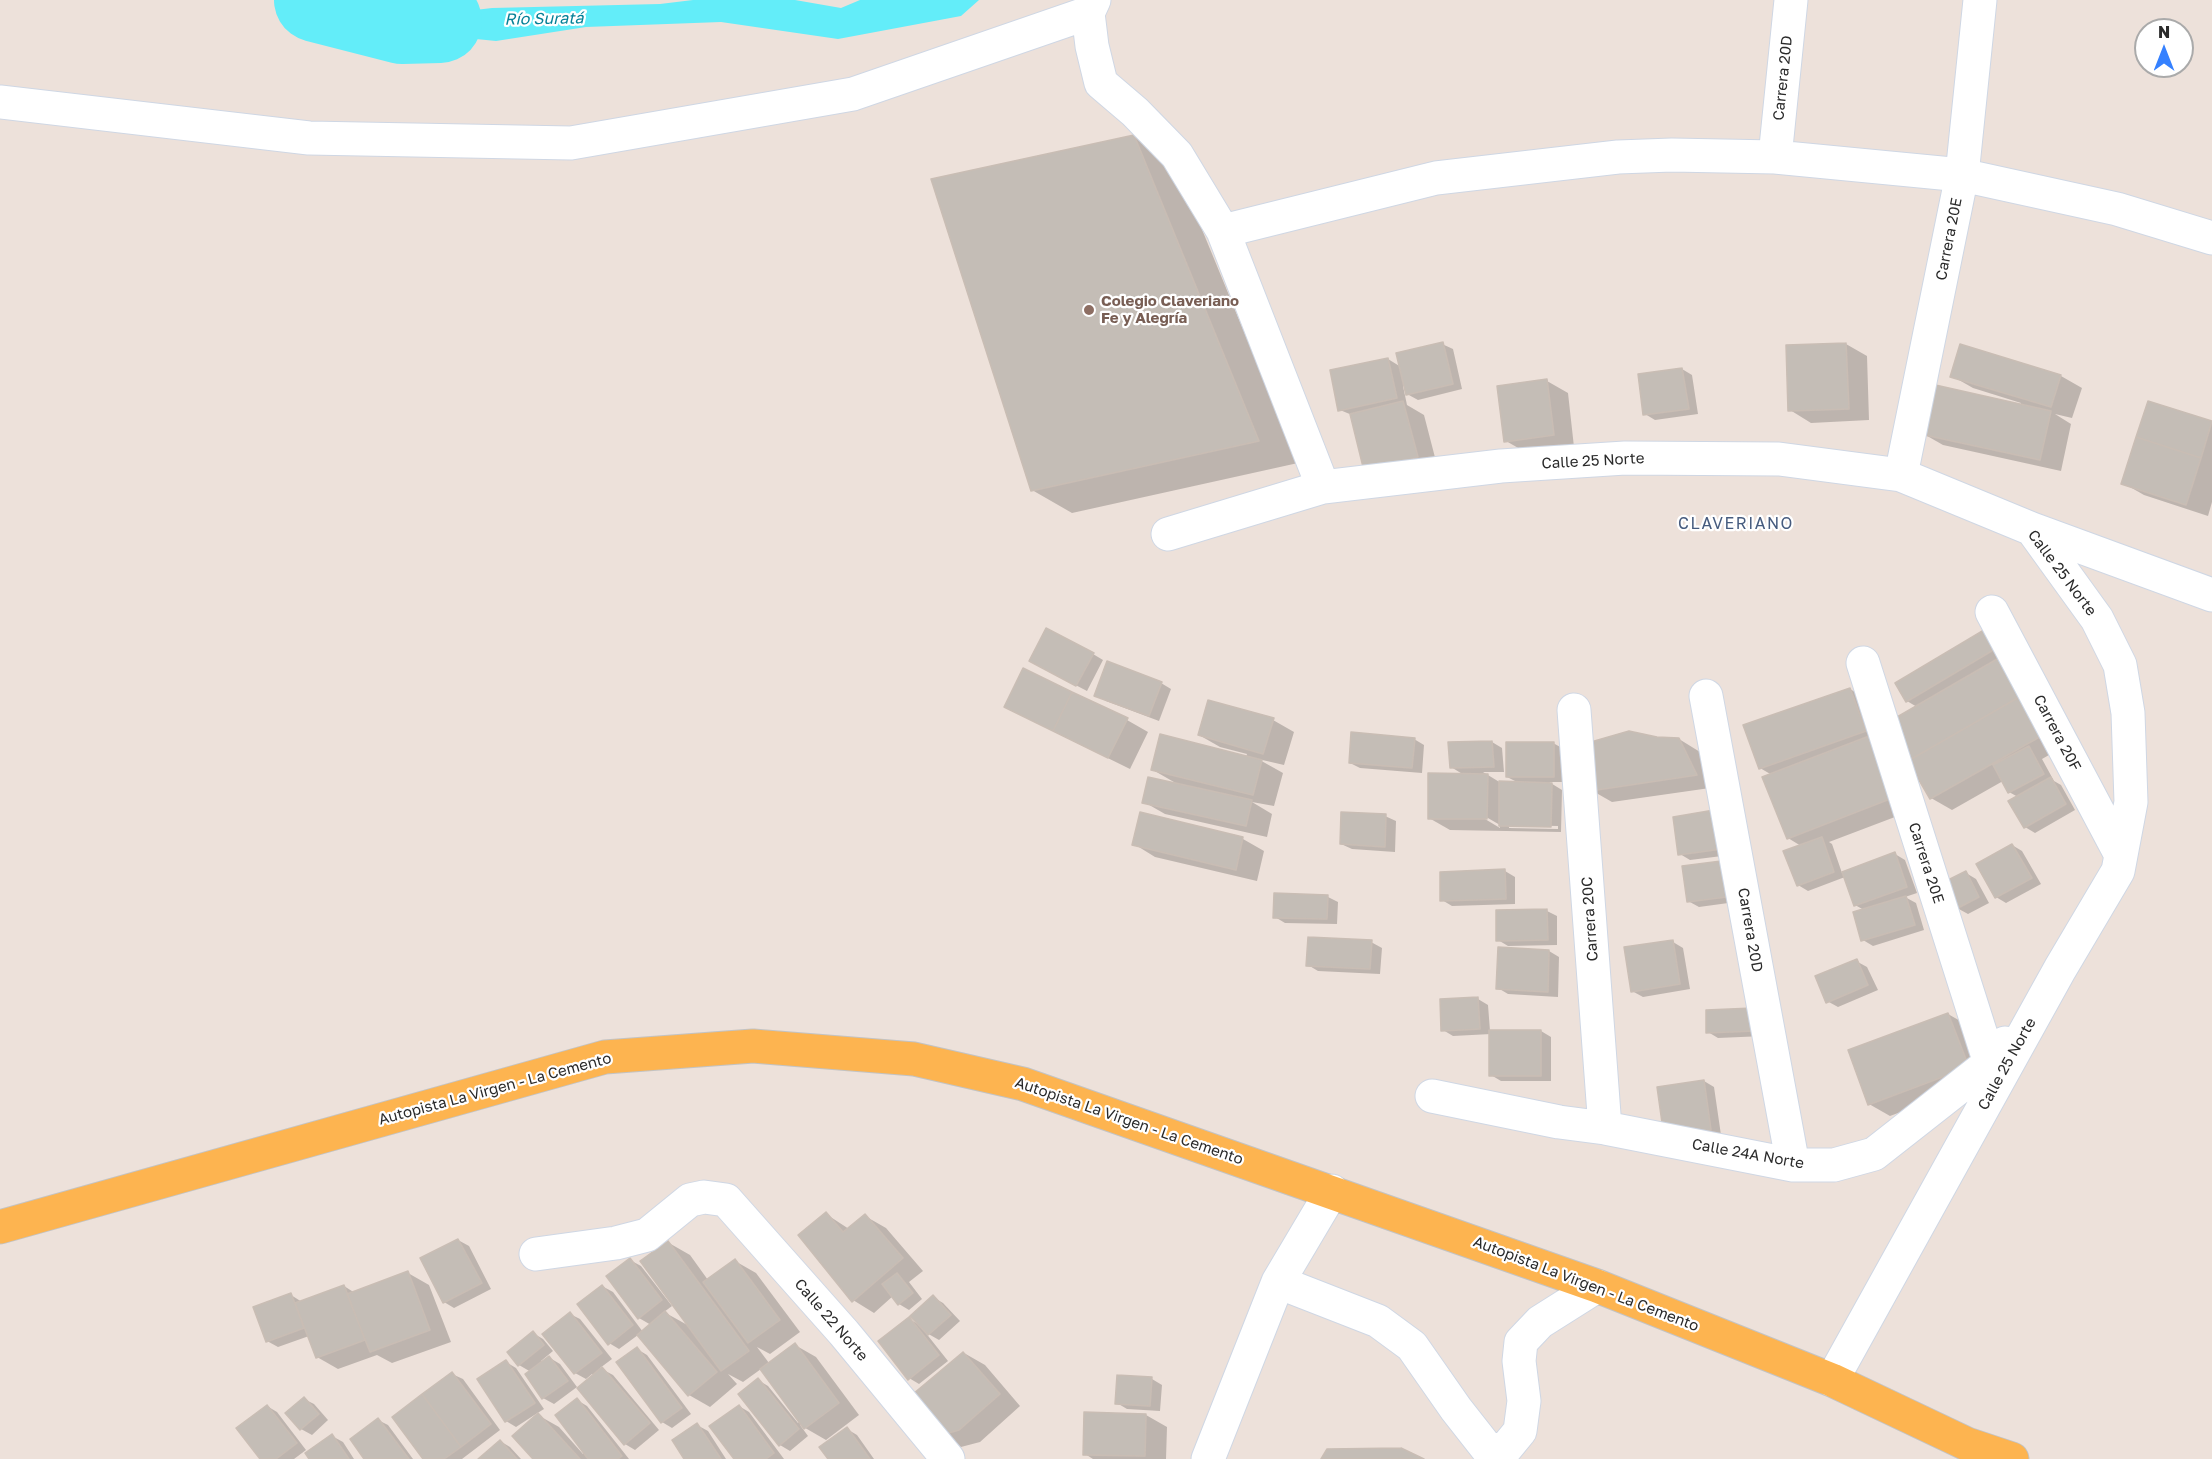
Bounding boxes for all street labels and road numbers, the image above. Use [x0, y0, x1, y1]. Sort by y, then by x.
street label: Carrera 20D [1770, 35, 1796, 121]
street label: Carrera 20E [1932, 196, 1966, 282]
street label: Calle 25 Norte [1541, 449, 1645, 473]
street label: Calle 25 Norte [2024, 526, 2100, 620]
street label: Carrera 20F [2029, 692, 2085, 774]
street label: Carrera 20E [1904, 820, 1948, 906]
street label: Carrera 20C [1578, 876, 1602, 962]
street label: Carrera 20D [1734, 886, 1766, 974]
street label: Calle 25 Norte [1974, 1015, 2040, 1113]
street label: Autopista La Virgen - La Cemento [377, 1049, 613, 1129]
street label: Autopista La Virgen - La Cemento [1013, 1073, 1245, 1169]
street label: Calle 24A Norte [1691, 1135, 1805, 1173]
street label: Autopista La Virgen - La Cemento [1471, 1233, 1701, 1335]
street label: Calle 22 Norte [790, 1275, 872, 1365]

